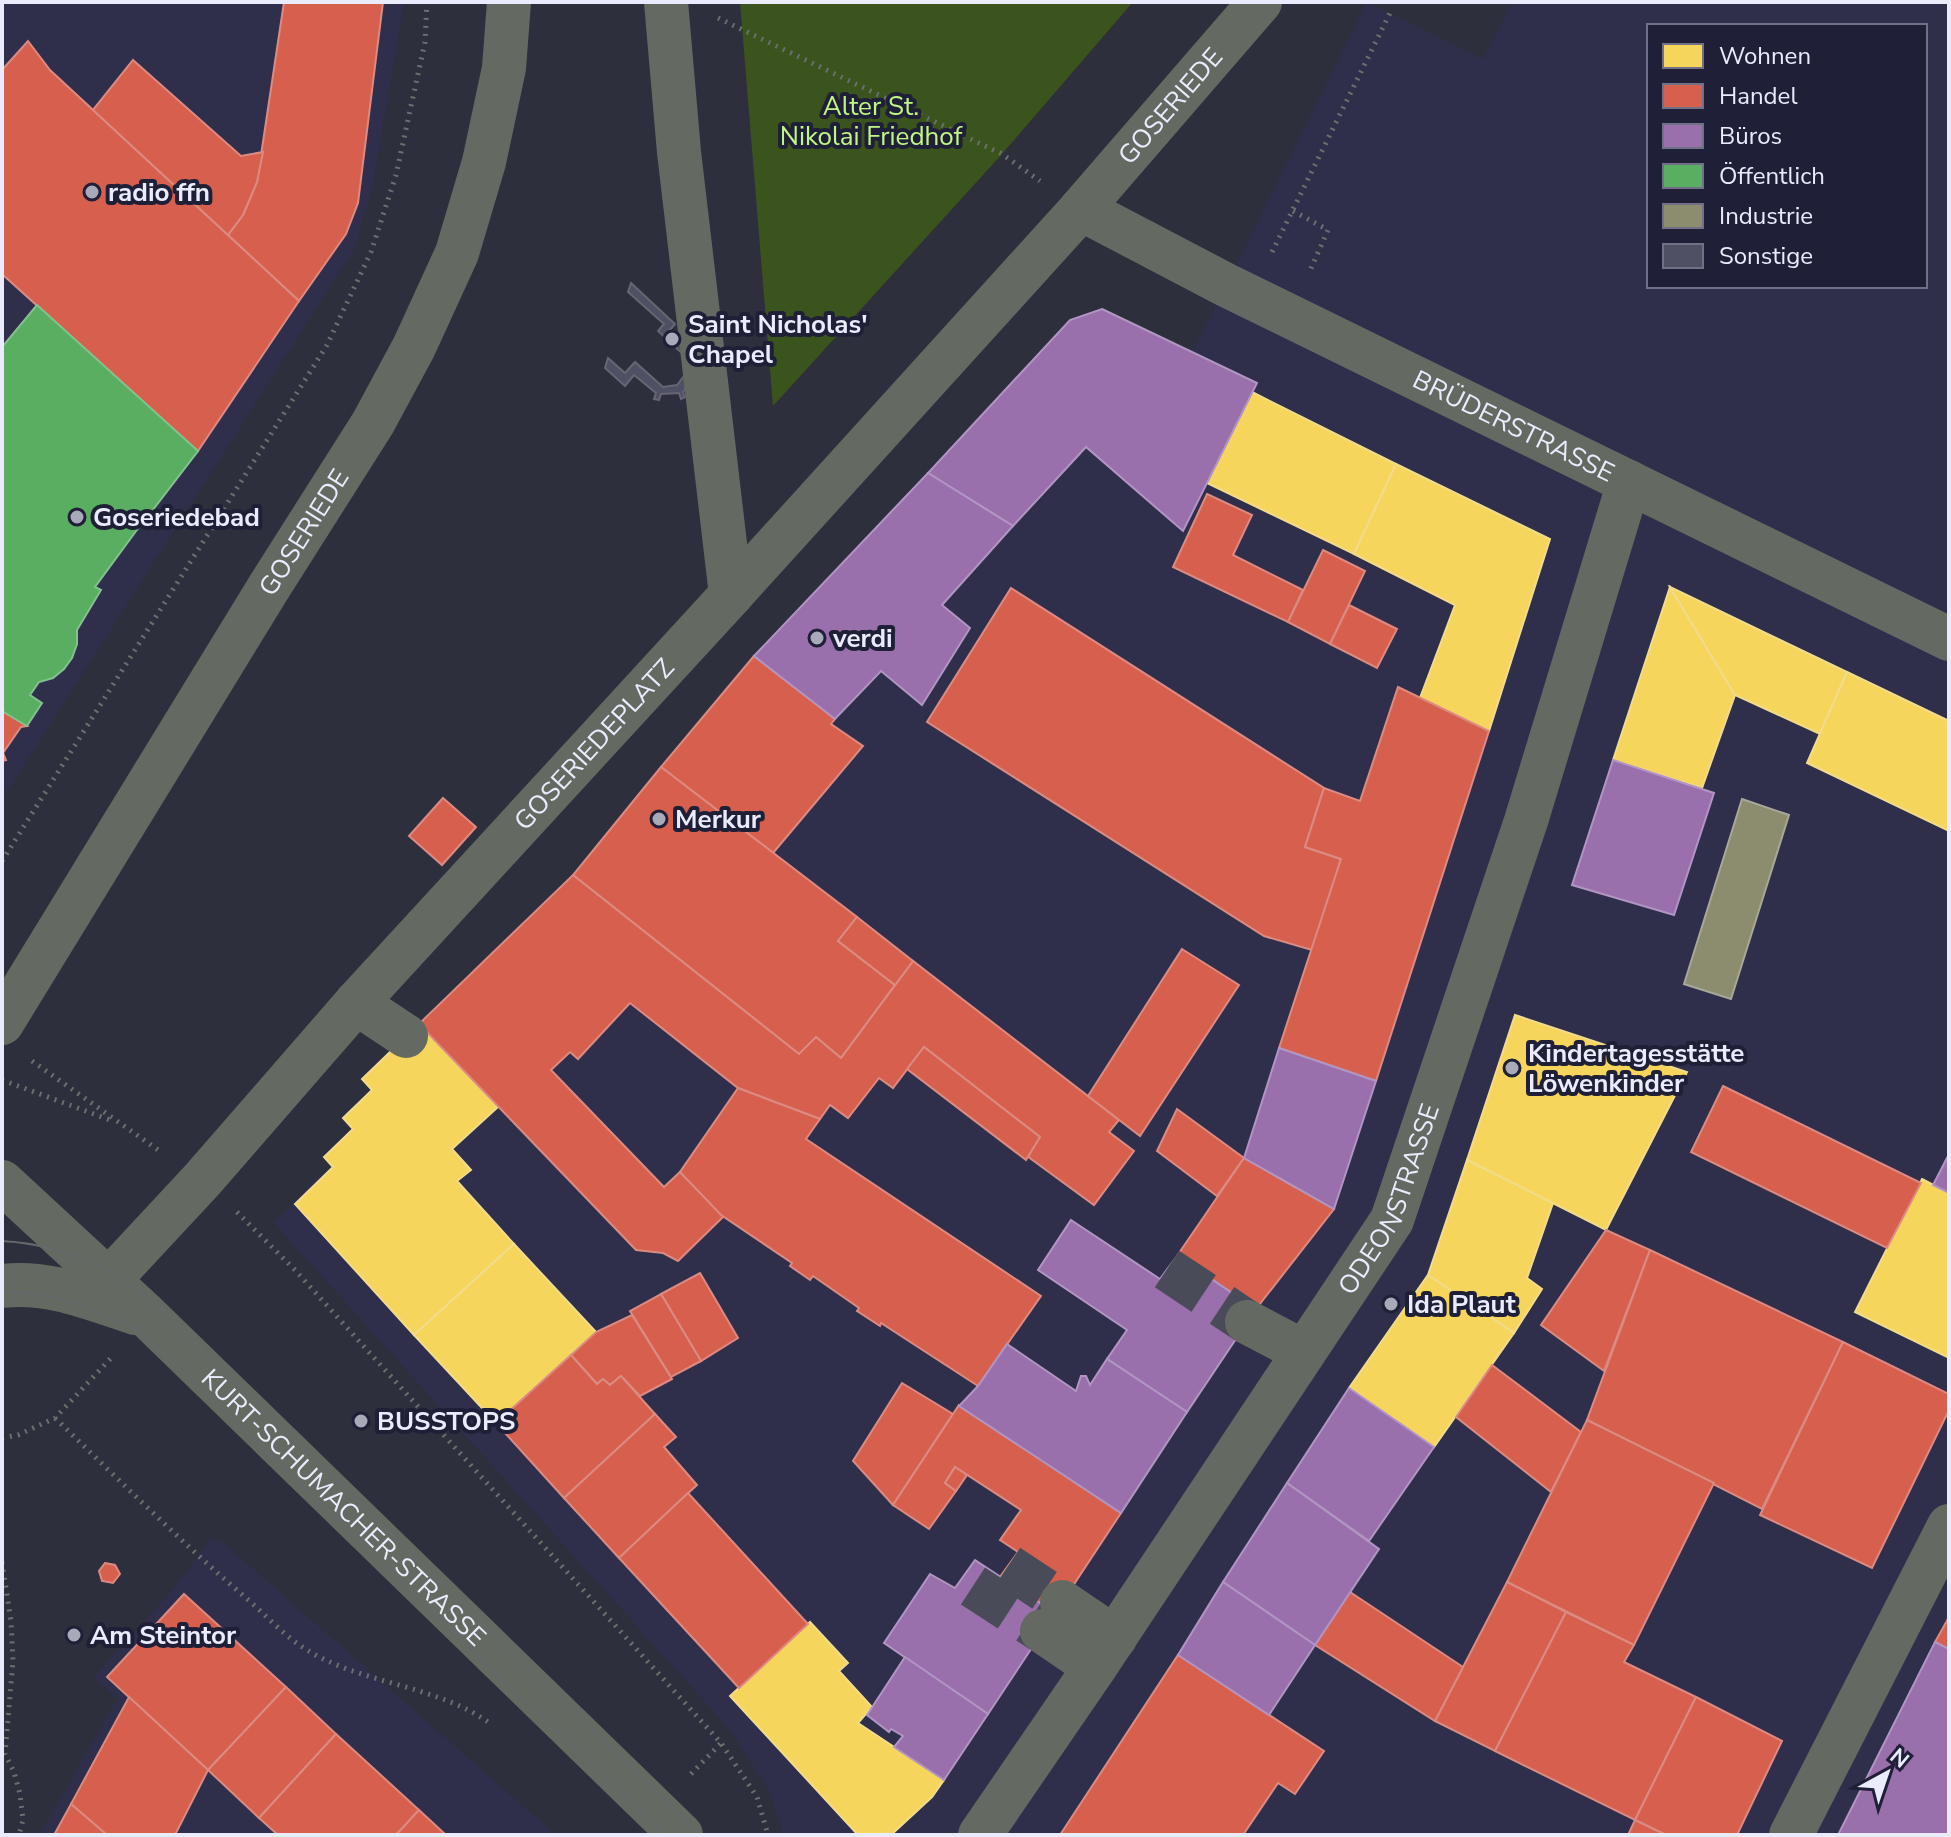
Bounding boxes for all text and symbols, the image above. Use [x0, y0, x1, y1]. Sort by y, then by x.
legend [1647, 24, 1927, 288]
street label: GOSERIEDE [1110, 40, 1230, 172]
text: Wohnen [1719, 40, 1811, 72]
text: Handel [1719, 80, 1797, 112]
park label: Alter St. Nikolai Friedhof [780, 89, 963, 154]
text: Büros [1719, 120, 1782, 152]
text: Öffentlich [1719, 160, 1825, 192]
place label: radio ffn [108, 175, 210, 210]
marker: radio ffn [83, 183, 101, 201]
text: Industrie [1719, 200, 1813, 232]
text: Sonstige [1719, 240, 1813, 272]
place label: Saint Nicholas' Chapel [688, 307, 868, 372]
marker: Saint Nicholas' Chapel [663, 330, 681, 348]
street label: BRÜDERSTRASSE [1407, 362, 1620, 490]
street label: GOSERIEDE [250, 462, 357, 602]
place label: Goseriedebad [93, 500, 260, 535]
marker: Goseriedebad [68, 508, 86, 526]
place label: verdi [832, 621, 893, 656]
marker: verdi [808, 629, 826, 647]
street label: GOSERIEDEPLATZ [506, 651, 682, 838]
place label: Merkur [675, 802, 762, 837]
marker: Merkur [650, 810, 668, 828]
place label: Kindertagesstätte Löwenkinder [1528, 1036, 1744, 1101]
marker: Kindertagesstätte Löwenkinder [1503, 1059, 1521, 1077]
street label: ODEONSTRASSE [1330, 1099, 1447, 1301]
place label: Ida Plaut [1407, 1287, 1517, 1322]
marker: Ida Plaut [1382, 1295, 1400, 1313]
street label: KURT-SCHUMACHER-STRASSE [194, 1361, 494, 1654]
place label: BUSSTOPS [377, 1404, 515, 1439]
marker: BUSSTOPS [352, 1412, 370, 1430]
place label: Am Steintor [90, 1618, 237, 1653]
marker: Am Steintor [65, 1626, 83, 1644]
north arrow [1847, 1733, 1927, 1813]
text: N [1883, 1742, 1915, 1775]

